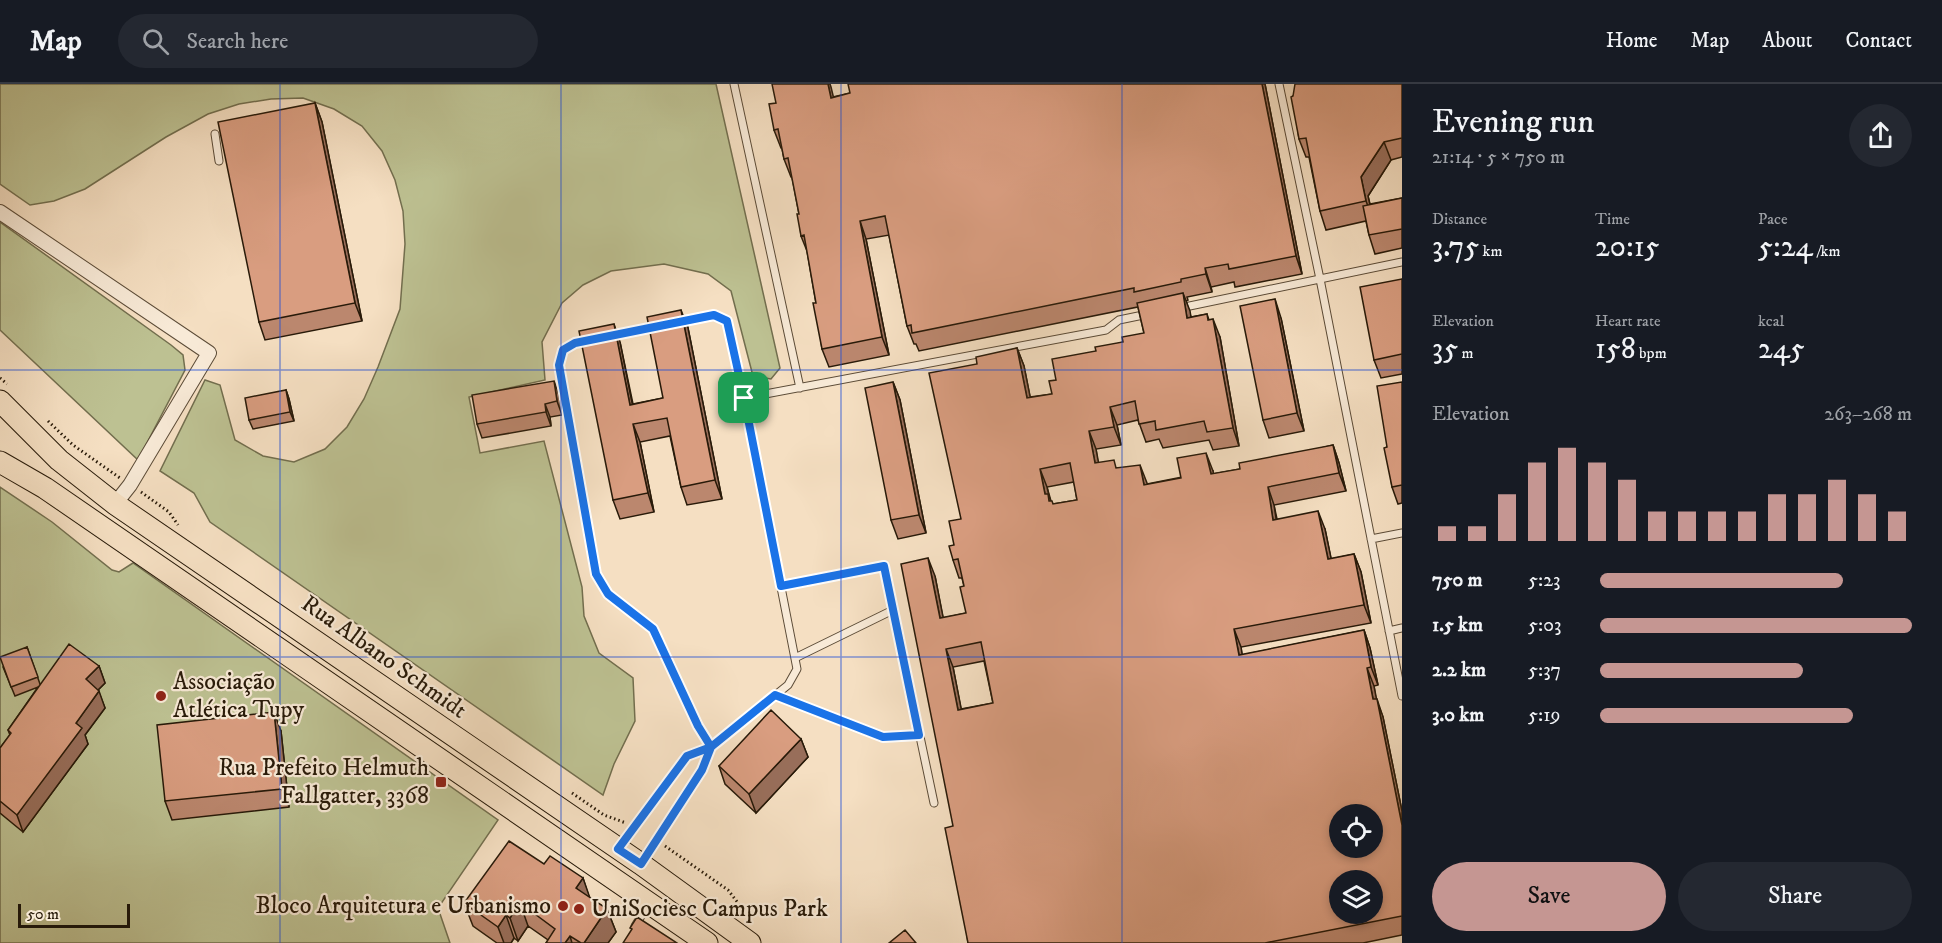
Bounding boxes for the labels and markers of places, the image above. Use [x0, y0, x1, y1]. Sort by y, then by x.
pin [718, 372, 769, 423]
place label: Associação Atlética Tupy [173, 667, 305, 725]
marker: Associação Atlética Tupy [154, 689, 168, 703]
place label: Rua Prefeito Helmuth Fallgatter, 3368 [218, 753, 429, 811]
marker: Rua Prefeito Helmuth Fallgatter, 3368 [434, 775, 448, 789]
place label: Bloco Arquitetura e Urbanismo [255, 891, 551, 921]
place label: UniSociesc Campus Park [591, 894, 828, 924]
marker: Bloco Arquitetura e Urbanismo [556, 899, 570, 913]
marker: UniSociesc Campus Park [572, 902, 586, 916]

